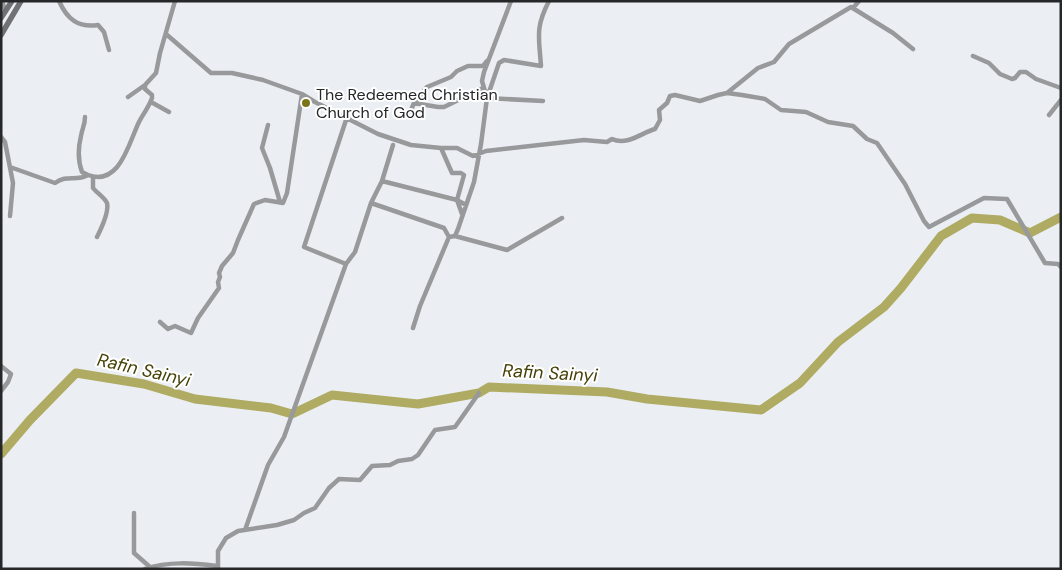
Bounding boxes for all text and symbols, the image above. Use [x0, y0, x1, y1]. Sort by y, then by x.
place label: The Redeemed Christian Church of God [316, 84, 498, 123]
marker: The Redeemed Christian Church of God [300, 97, 312, 109]
water label: Rafin Sainyi [95, 348, 194, 393]
water label: Rafin Sainyi [502, 359, 599, 388]

